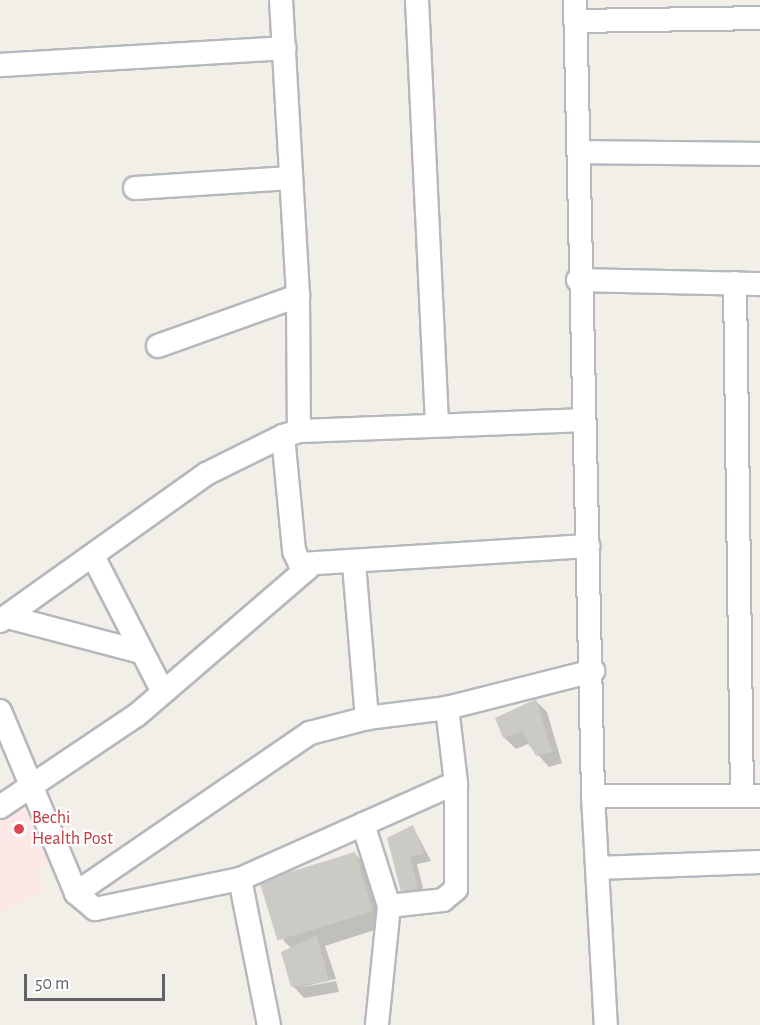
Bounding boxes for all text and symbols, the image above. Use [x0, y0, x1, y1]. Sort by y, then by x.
place label: Bechi Health Post [32, 808, 113, 850]
marker: Bechi Health Post [10, 820, 28, 838]
scale bar [27, 962, 168, 1000]
text: 50 m [35, 975, 69, 993]

